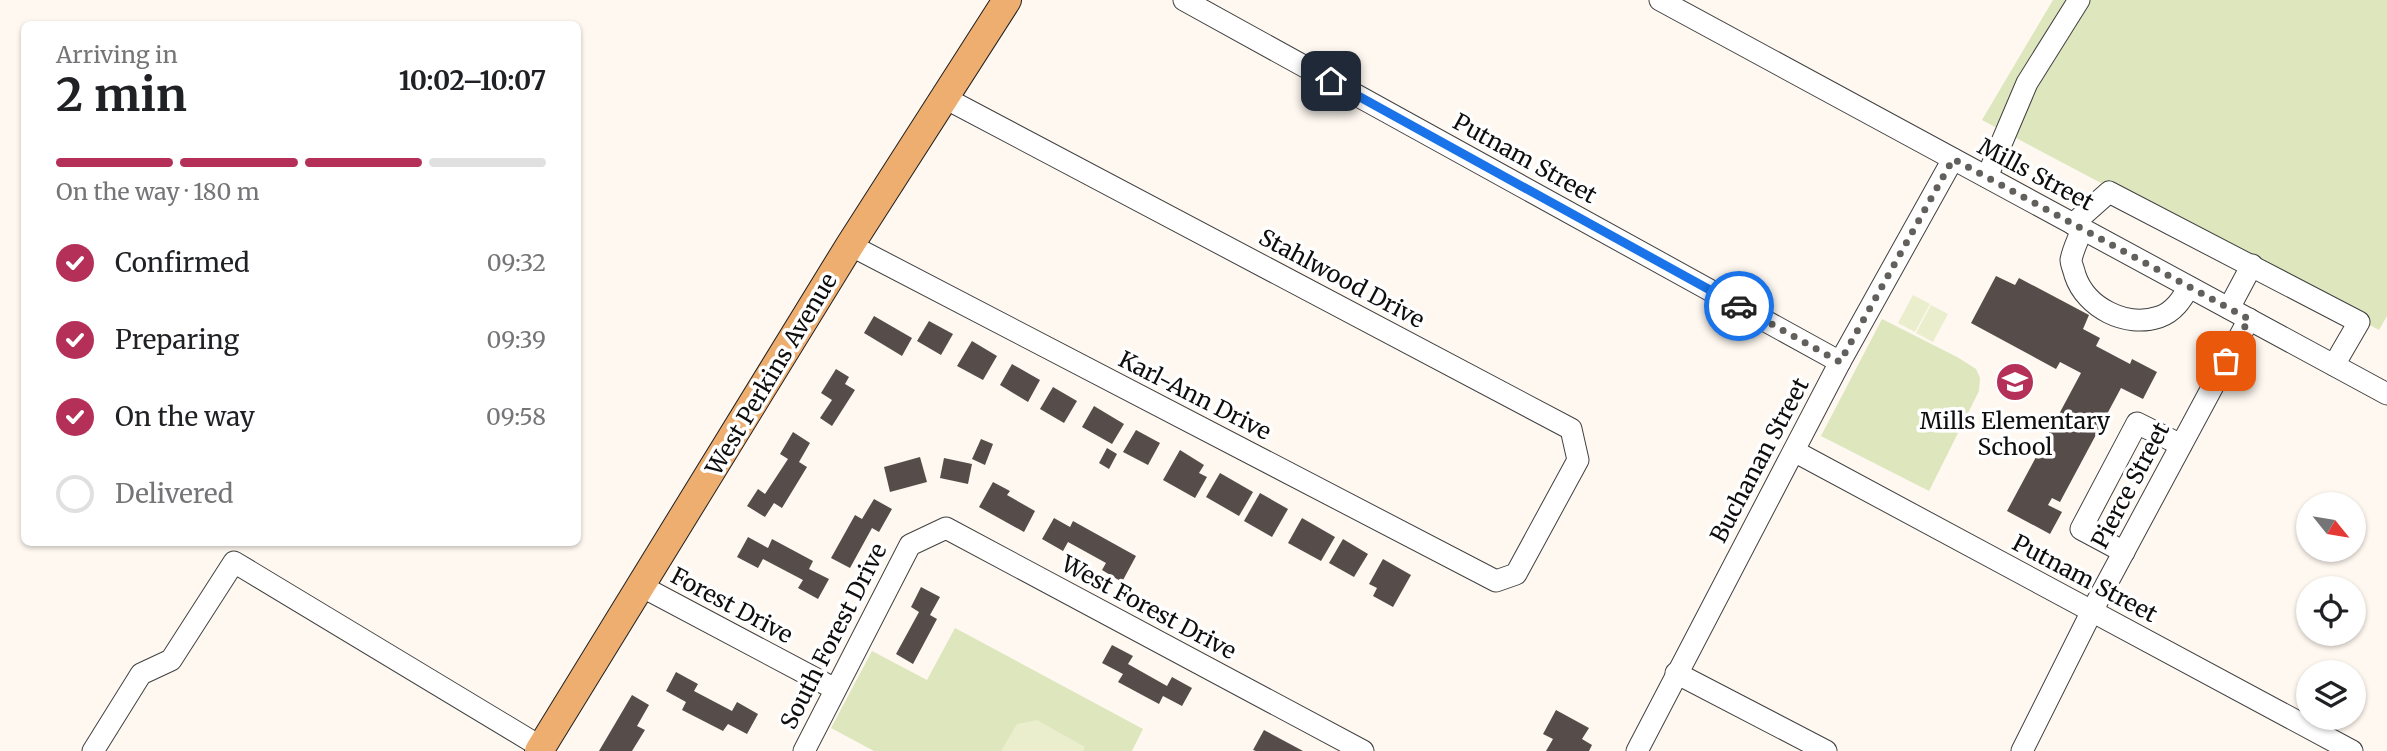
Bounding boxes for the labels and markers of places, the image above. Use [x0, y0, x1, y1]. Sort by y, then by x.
pin [1301, 51, 1361, 111]
pin [2196, 331, 2256, 391]
school or university icon: Mills Elementary School [1994, 361, 2036, 403]
place label: Mills Elementary School [1920, 406, 2111, 461]

